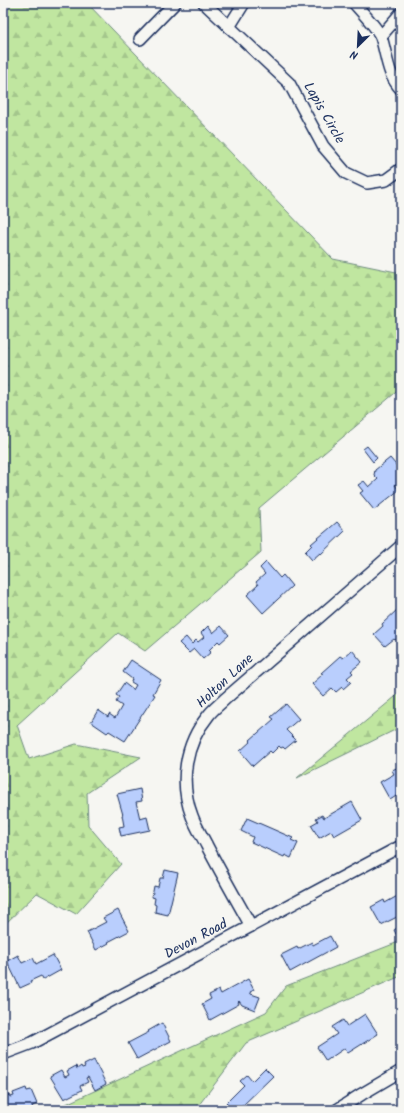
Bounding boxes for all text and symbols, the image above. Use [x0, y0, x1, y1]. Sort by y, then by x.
north arrow [338, 26, 378, 66]
text: N [347, 45, 361, 64]
street label: Lapis Circle [297, 78, 351, 149]
street label: Holton Lane [191, 648, 259, 714]
street label: Devon Road [160, 913, 232, 965]

